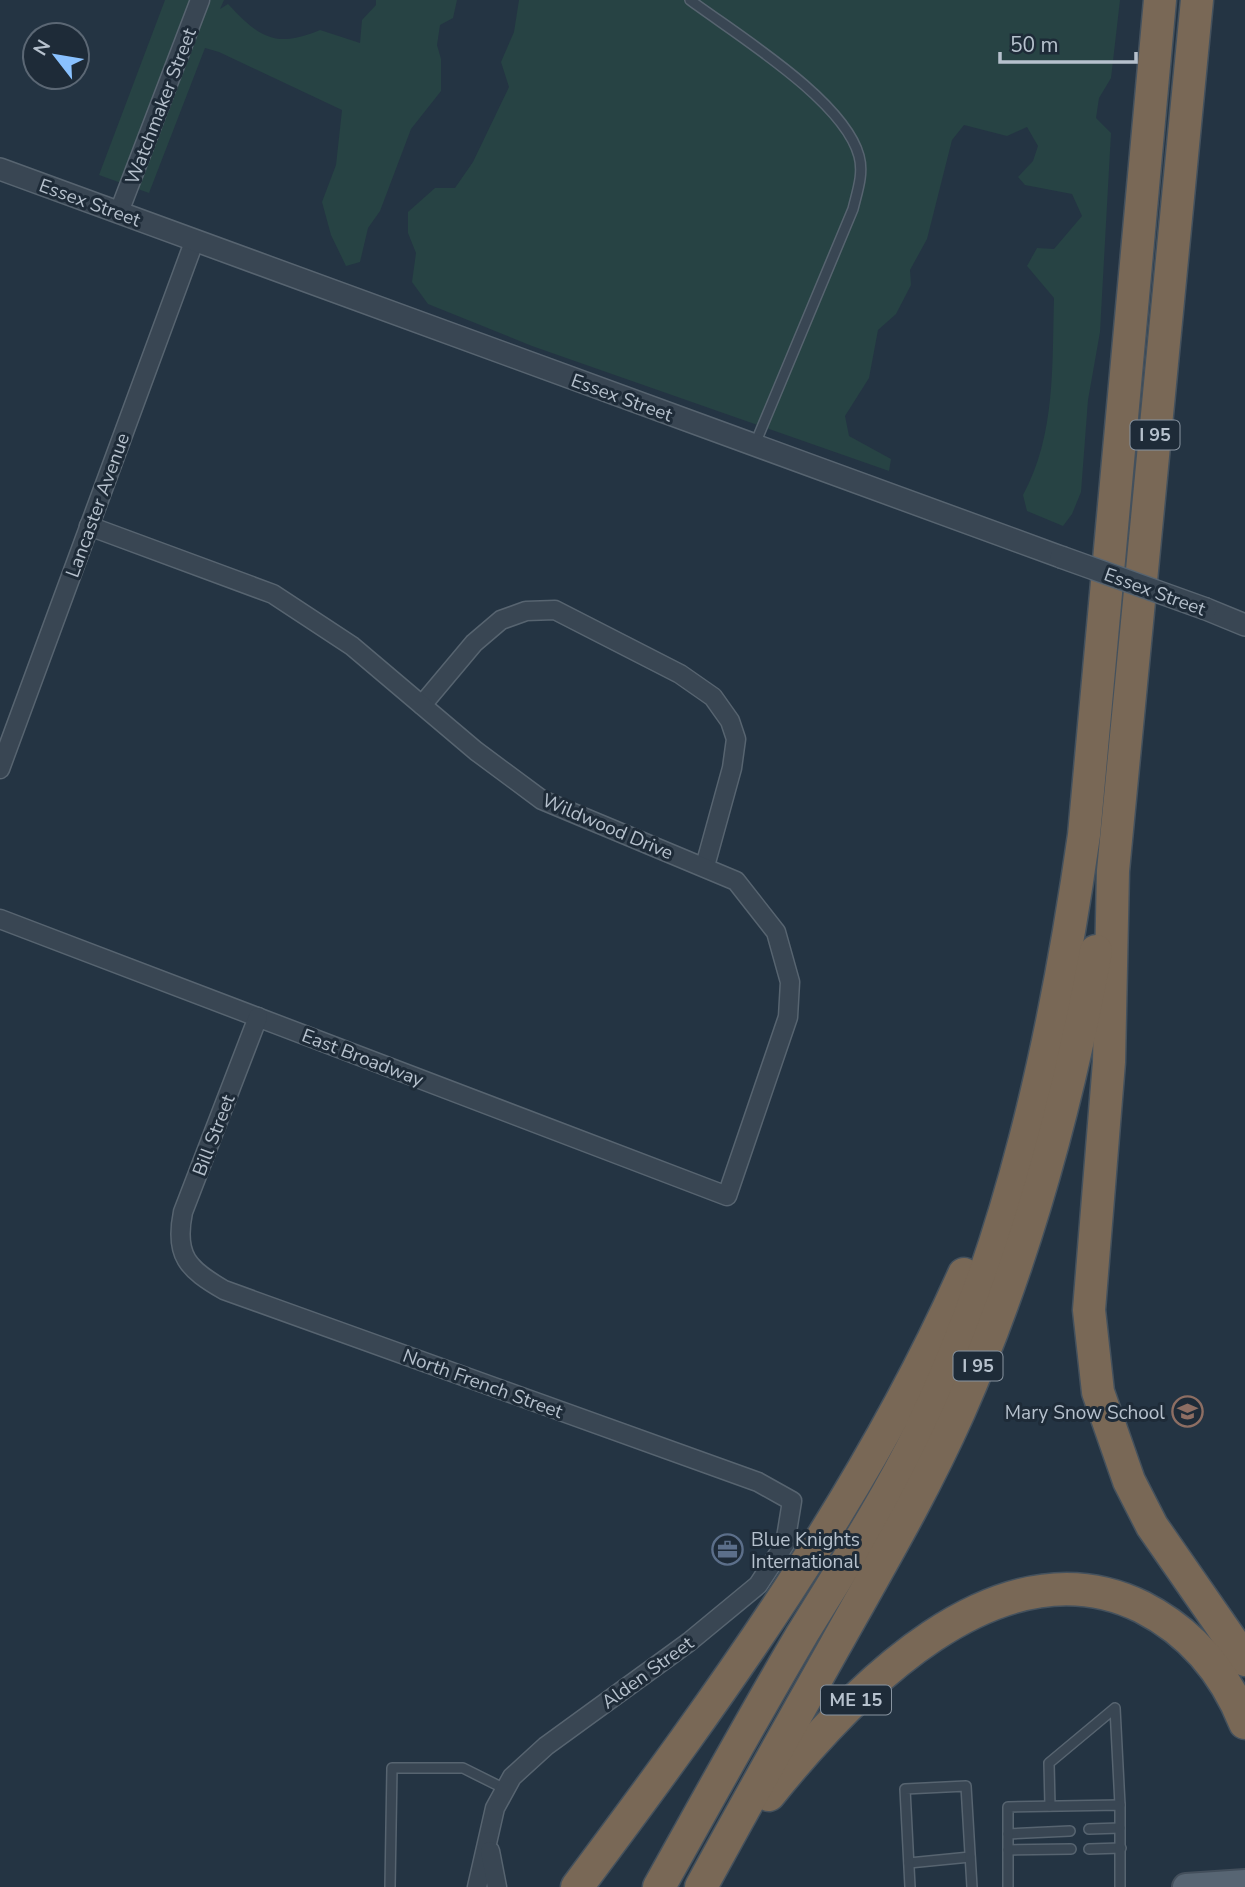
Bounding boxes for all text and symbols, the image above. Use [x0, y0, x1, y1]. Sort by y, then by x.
north arrow [21, 21, 91, 91]
scale bar [1000, 21, 1136, 65]
street label: Watchmaker Street [119, 24, 203, 188]
text: 50 m [1010, 31, 1059, 59]
text: N [27, 35, 57, 61]
street label: Essex Street [35, 173, 144, 233]
street label: Essex Street [567, 368, 676, 428]
road number: I 95 [1130, 421, 1180, 450]
street label: Lancaster Avenue [60, 429, 136, 581]
street label: Essex Street [1100, 562, 1209, 622]
street label: Wildwood Drive [538, 788, 677, 866]
street label: East Broadway [298, 1023, 427, 1093]
street label: Bill Street [187, 1091, 241, 1180]
street label: North French Street [399, 1343, 567, 1425]
road number: I 95 [954, 1352, 1002, 1380]
school or university icon: Mary Snow School [1171, 1395, 1205, 1429]
place label: Mary Snow School [1005, 1400, 1165, 1426]
place label: Blue Knights International [751, 1527, 860, 1575]
office icon: Blue Knights International [711, 1533, 745, 1567]
street label: Alden Street [596, 1630, 699, 1715]
road number: ME 15 [821, 1686, 891, 1714]

